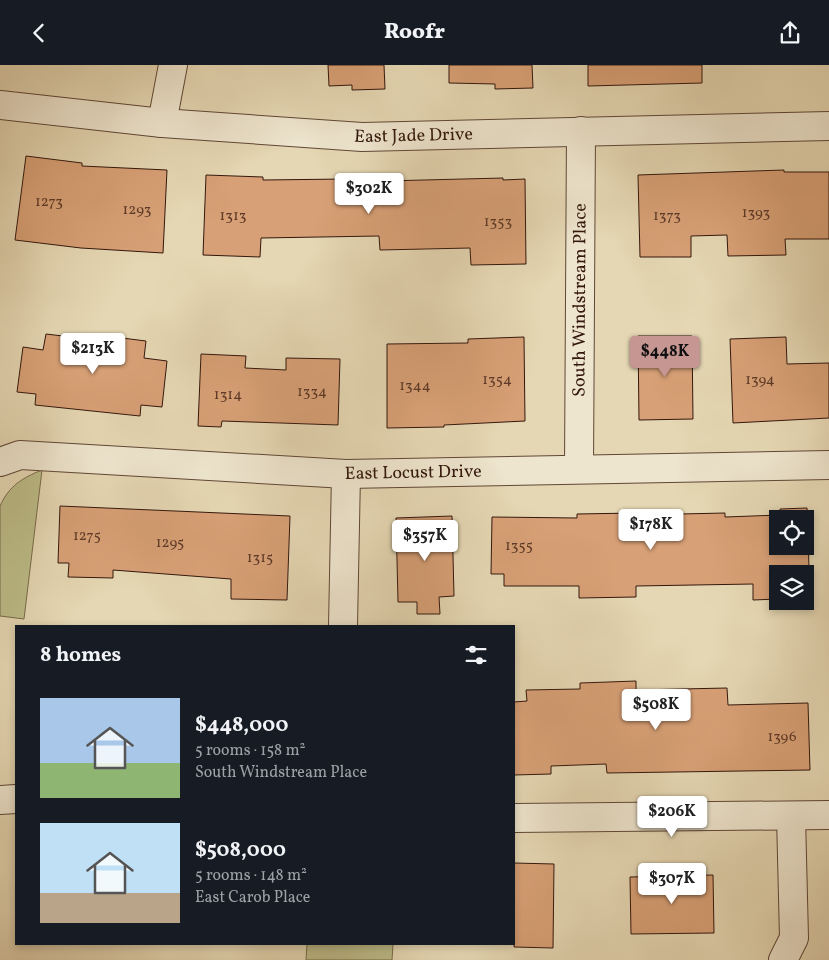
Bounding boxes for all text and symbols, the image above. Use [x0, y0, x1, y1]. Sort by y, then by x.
text: Roofr [384, 17, 445, 48]
icon: back [25, 19, 53, 47]
icon: share [776, 19, 804, 47]
street label: East Jade Drive [353, 122, 473, 150]
pin: $302K [334, 173, 404, 215]
text: $302K [346, 178, 392, 200]
house number: 1273 [35, 192, 63, 213]
house number: 1293 [123, 200, 151, 221]
street label: South Windstream Place [567, 203, 593, 397]
house number: 1393 [742, 203, 770, 224]
house number: 1313 [219, 206, 247, 227]
house number: 1373 [653, 206, 681, 227]
house number: 1353 [484, 212, 512, 233]
pin: $213K [58, 333, 128, 375]
pin: $448K [630, 335, 700, 378]
text: $213K [71, 338, 115, 360]
text: $448K [641, 341, 689, 363]
house number: 1354 [482, 370, 512, 391]
house number: 1394 [745, 370, 775, 391]
house number: 1344 [399, 376, 431, 397]
house number: 1334 [297, 382, 327, 403]
house number: 1314 [214, 385, 242, 406]
street label: East Locust Drive [345, 459, 482, 487]
pin: $178K [616, 509, 686, 551]
map controls [769, 510, 814, 610]
button: locate [769, 510, 814, 555]
text: $178K [629, 514, 673, 536]
pin: $357K [390, 519, 460, 562]
text: $357K [403, 525, 447, 547]
house number: 1275 [73, 526, 101, 547]
house number: 1295 [156, 533, 184, 554]
house number: 1355 [505, 536, 533, 557]
house number: 1315 [247, 548, 273, 569]
button: layers [769, 565, 814, 610]
text: 8 homes [40, 641, 121, 670]
icon: filters [462, 641, 490, 669]
pin: $508K [621, 689, 691, 731]
text: $508K [633, 694, 679, 716]
text: $448,000 [195, 711, 288, 740]
icon: home [80, 718, 140, 778]
house number: 1396 [767, 727, 797, 748]
text: 5 rooms · 158 m² [195, 740, 305, 762]
text: South Windstream Place [195, 762, 367, 784]
pin: $206K [637, 795, 707, 838]
text: $206K [648, 801, 696, 823]
text: $508,000 [195, 836, 286, 865]
icon: home [80, 843, 140, 903]
pin: $307K [637, 863, 707, 905]
text: 5 rooms · 148 m² [195, 865, 307, 887]
text: $307K [649, 868, 695, 890]
text: East Carob Place [195, 887, 310, 909]

